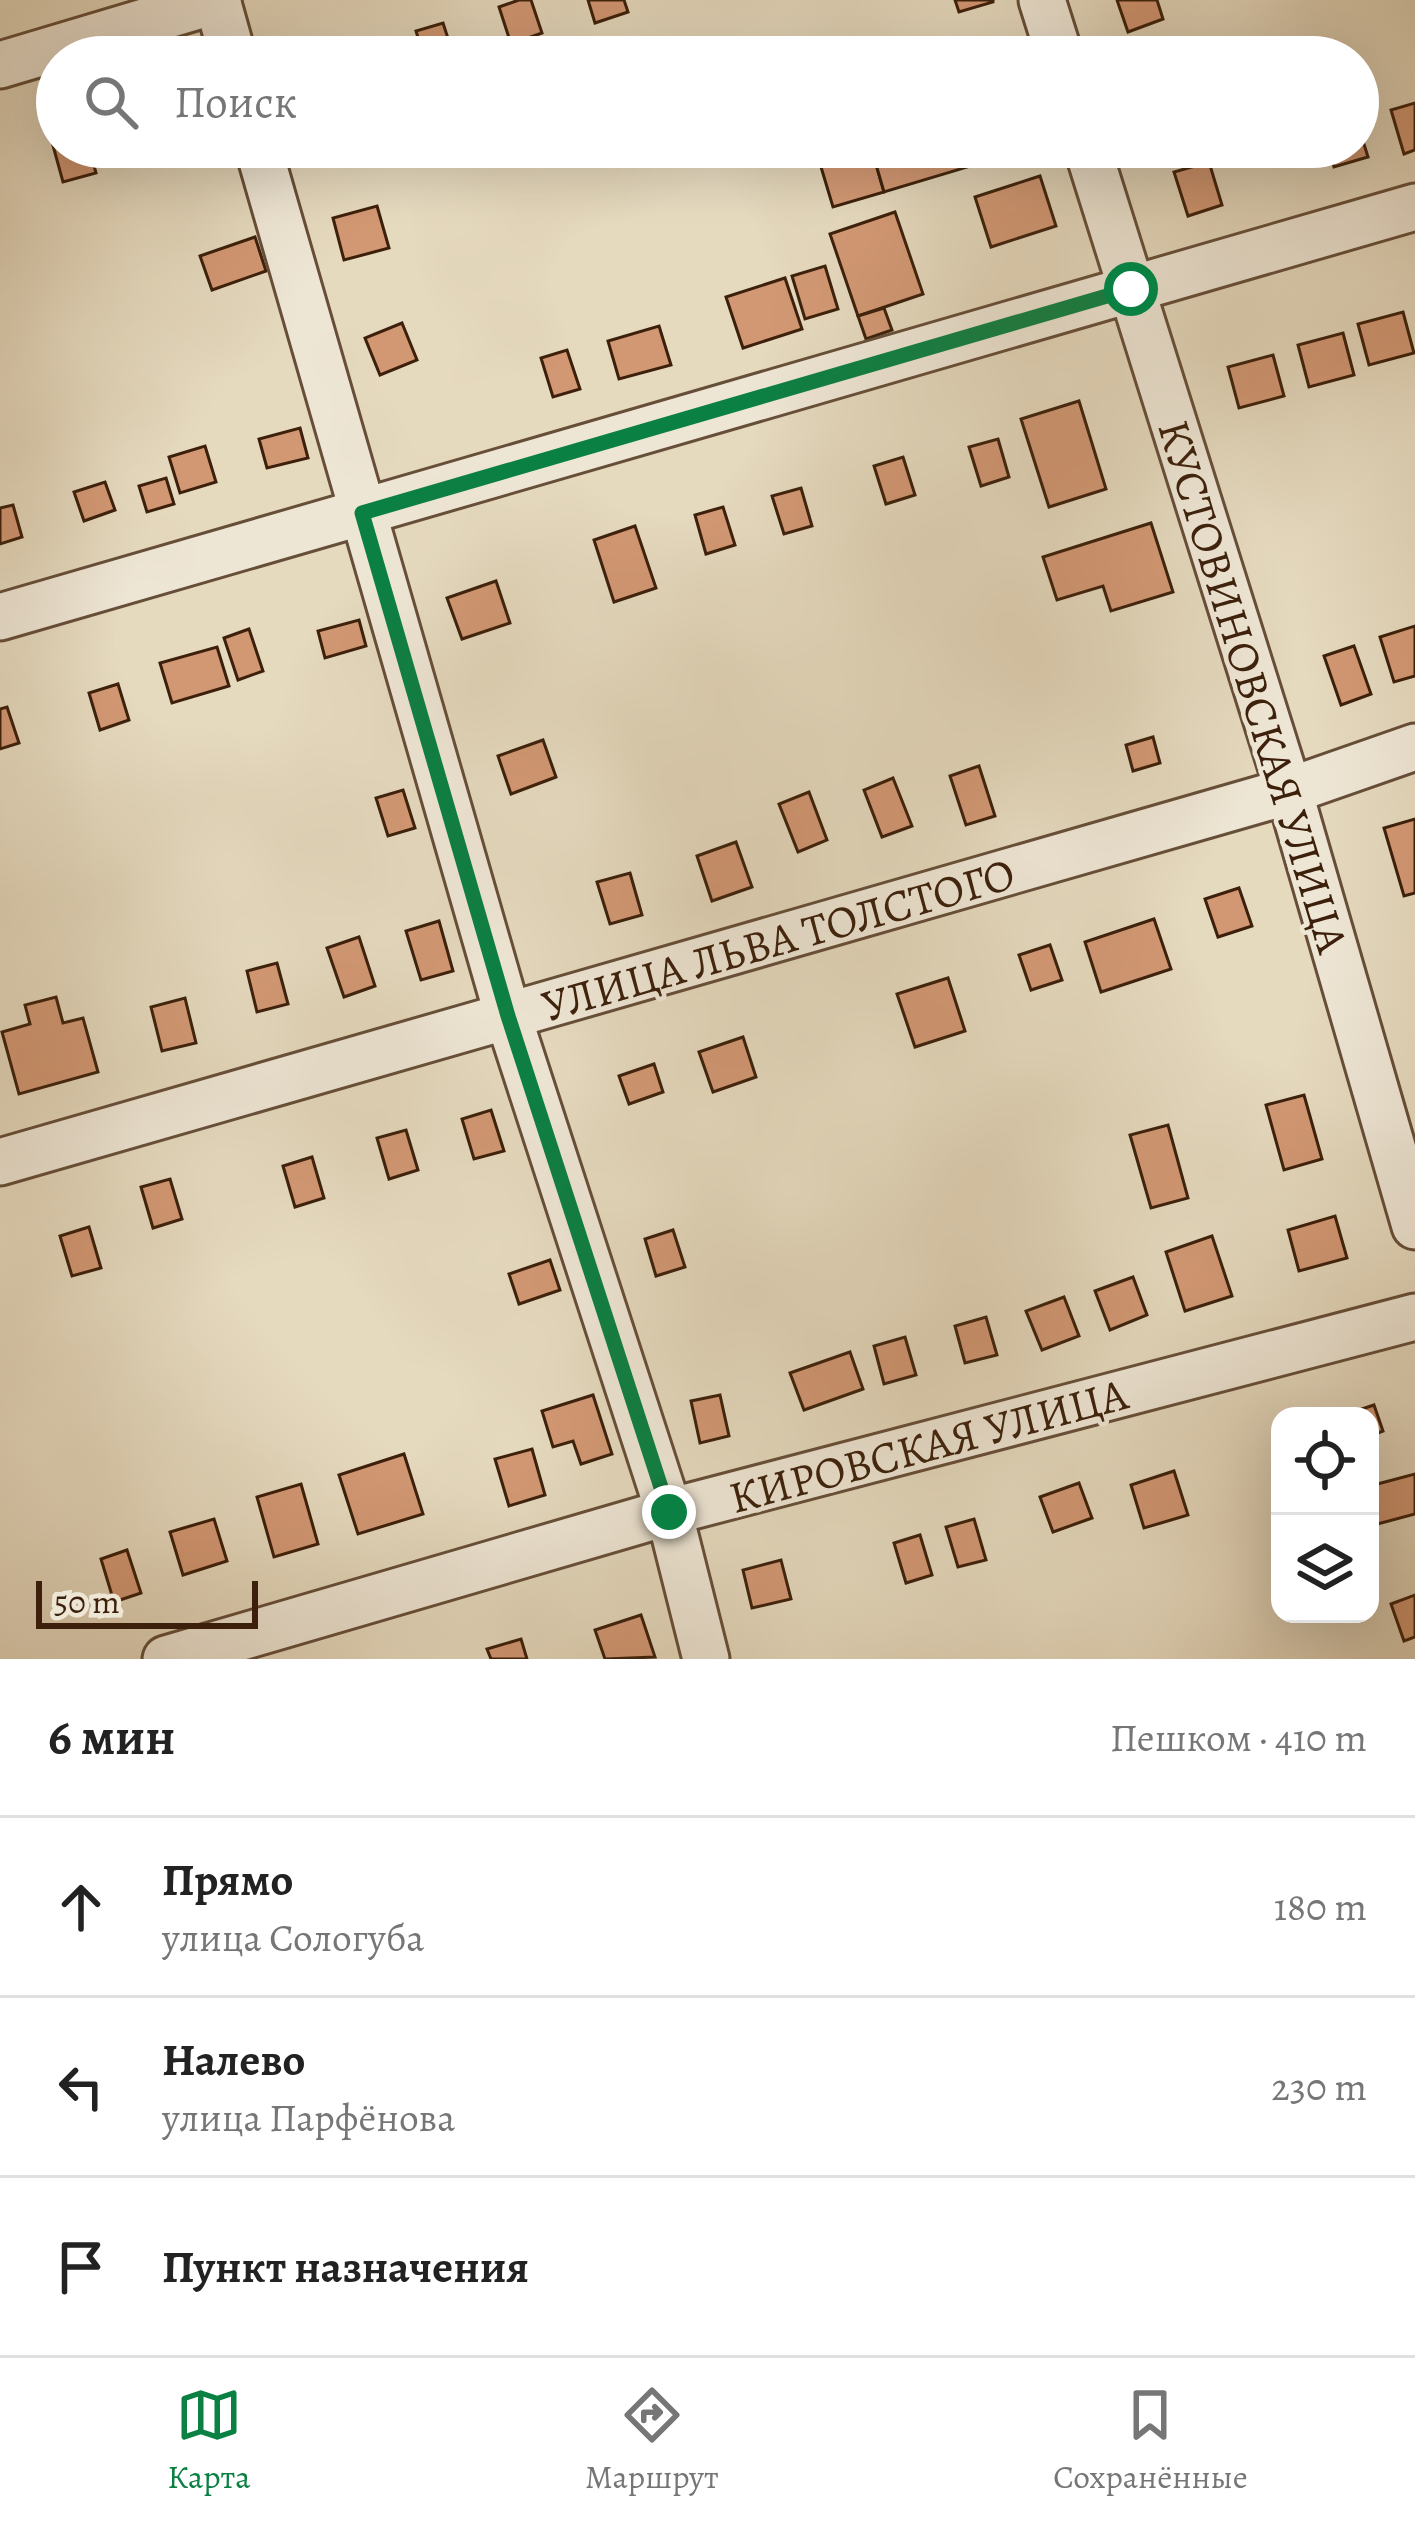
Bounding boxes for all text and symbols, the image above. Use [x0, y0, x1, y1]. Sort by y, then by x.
search box [36, 36, 1379, 168]
icon: search [78, 69, 144, 135]
text: Поиск [174, 71, 297, 133]
route start [1104, 262, 1158, 316]
street label: КУСТОВИНОВСКАЯ УЛИЦА [1142, 412, 1364, 961]
street label: УЛИЦА ЛЬВА ТОЛСТОГО [535, 843, 1022, 1037]
street label: КИРОВСКАЯ УЛИЦА [722, 1363, 1135, 1529]
map controls [1271, 1407, 1379, 1623]
button: locate [1271, 1407, 1379, 1515]
route end [642, 1485, 696, 1539]
button: layers [1271, 1515, 1379, 1623]
scale bar [36, 1575, 258, 1628]
text: 50 m [54, 1579, 120, 1624]
text: 6 мин [48, 1702, 175, 1772]
text: Пешком · 410 m [1110, 1711, 1367, 1764]
text: Прямо [162, 1849, 293, 1911]
icon: ahead [48, 1874, 114, 1940]
text: 180 m [1274, 1880, 1367, 1933]
text: улица Сологуба [162, 1911, 424, 1964]
text: Налево [162, 2029, 305, 2091]
icon: left [48, 2054, 114, 2120]
text: 230 m [1271, 2060, 1367, 2113]
text: улица Парфёнова [162, 2091, 455, 2144]
icon: arrive [48, 2234, 114, 2300]
text: Пункт назначения [162, 2236, 529, 2298]
tab: Карта [167, 2382, 250, 2499]
tab: Маршрут [585, 2382, 719, 2499]
tab: Сохранённые [1053, 2382, 1248, 2499]

